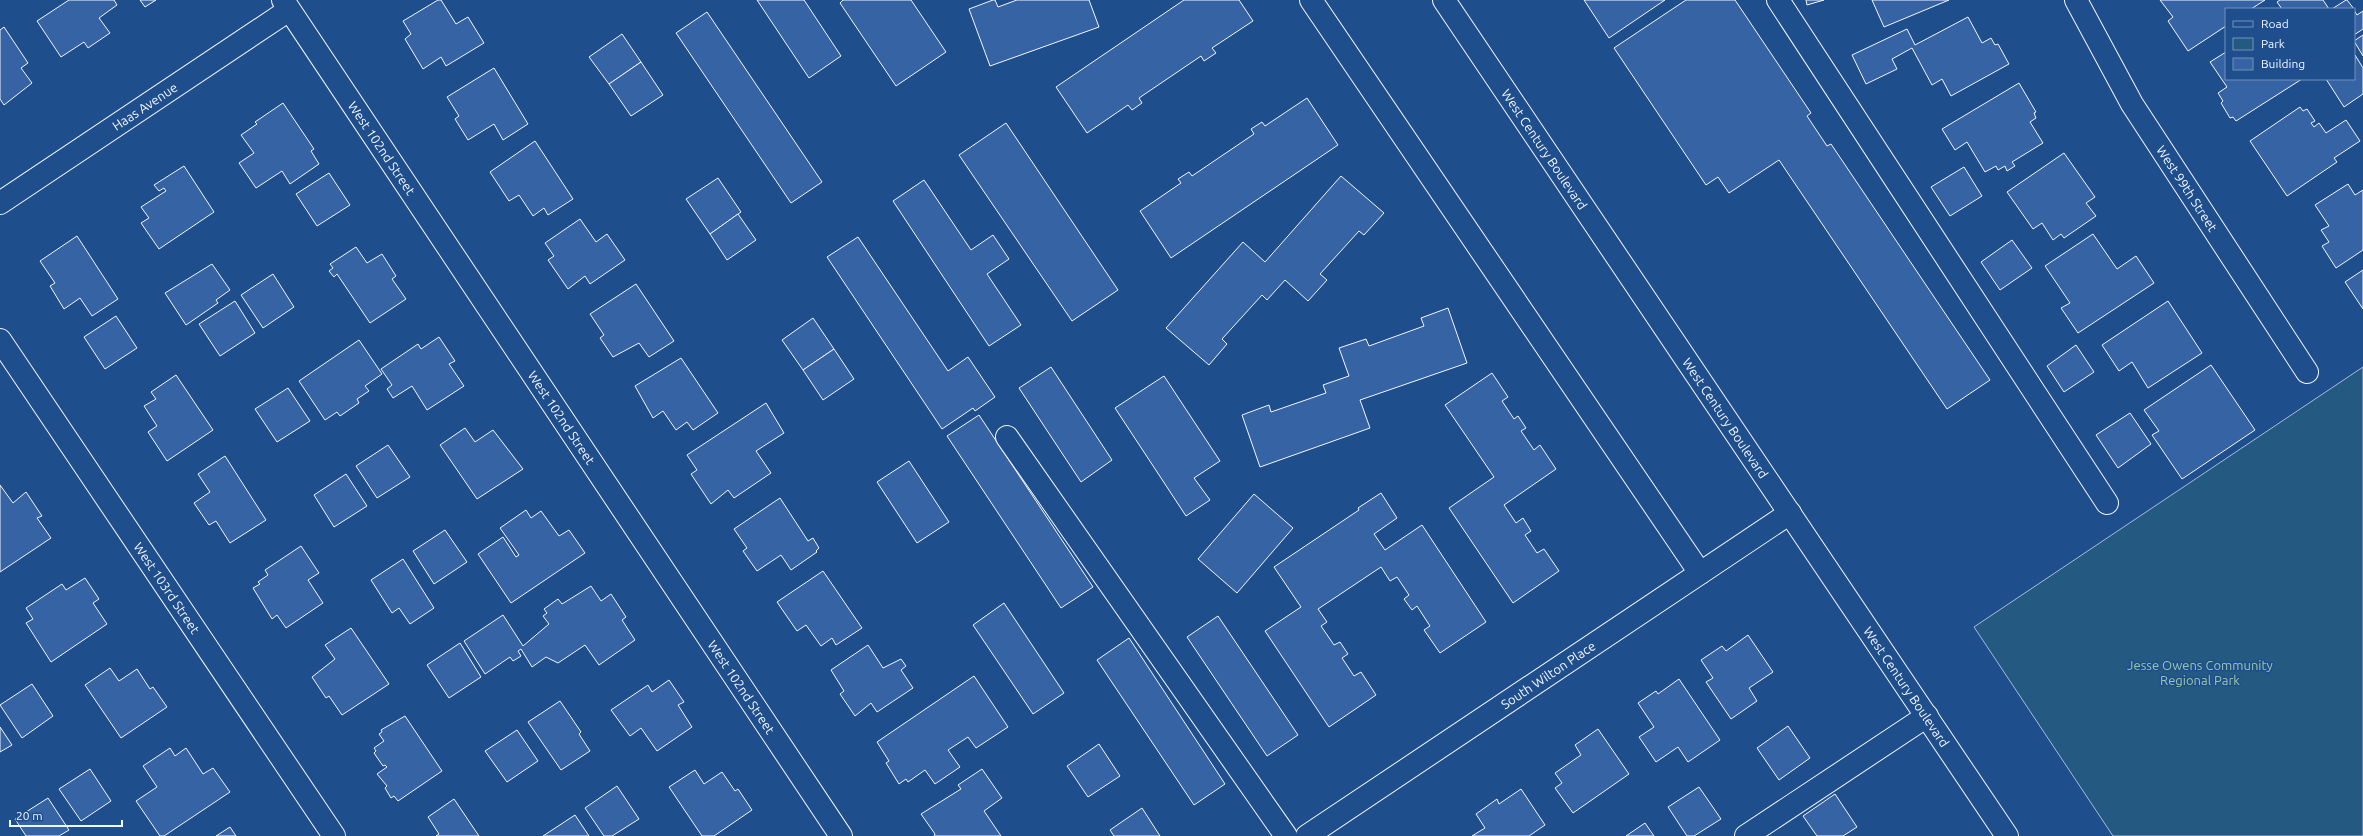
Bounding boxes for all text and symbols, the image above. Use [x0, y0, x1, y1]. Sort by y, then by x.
legend [2225, 8, 2355, 80]
text: Road [2261, 17, 2289, 30]
text: Park [2261, 37, 2285, 50]
text: Building [2261, 57, 2305, 70]
street label: Haas Avenue [110, 80, 180, 133]
street label: West Century Boulevard [1499, 87, 1590, 212]
street label: West 102nd Street [346, 99, 418, 197]
street label: West 99th Street [2154, 143, 2220, 234]
street label: West Century Boulevard [1680, 355, 1771, 481]
street label: West 102nd Street [526, 368, 598, 467]
street label: West 103rd Street [131, 540, 203, 636]
street label: West Century Boulevard [1861, 624, 1952, 750]
street label: West 102nd Street [705, 638, 778, 736]
street label: South Wilton Place [1498, 638, 1598, 711]
park label: Jesse Owens Community Regional Park [2127, 658, 2273, 687]
scale bar [10, 802, 122, 828]
text: 20 m [16, 809, 43, 822]

